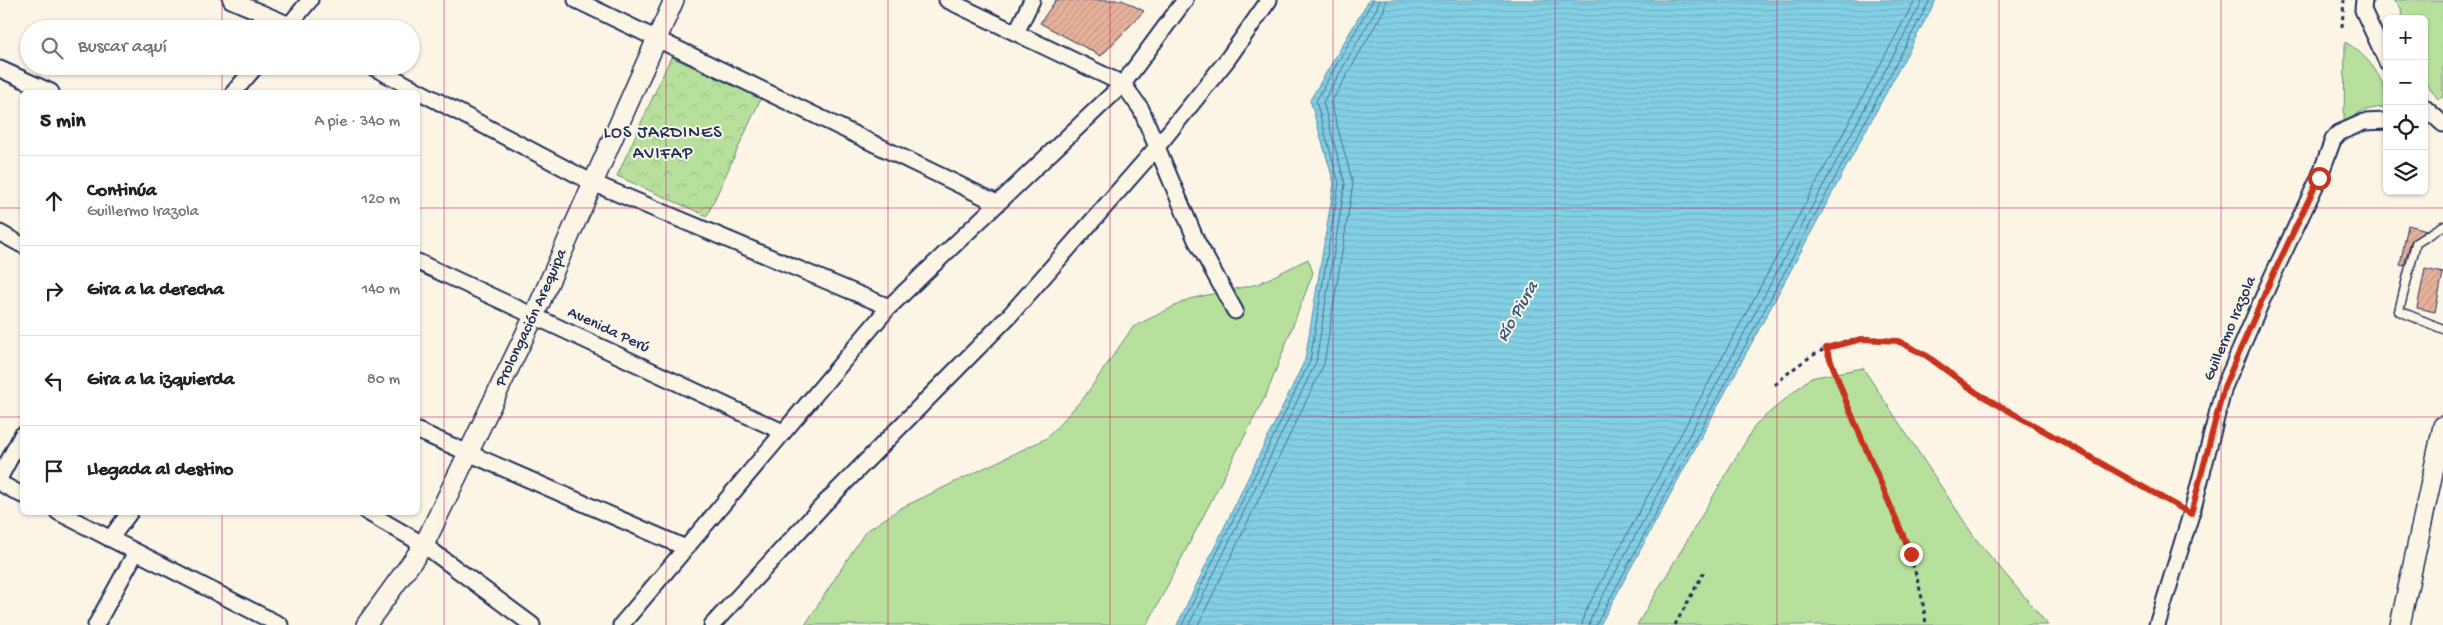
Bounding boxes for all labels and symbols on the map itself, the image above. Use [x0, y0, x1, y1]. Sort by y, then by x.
district label: LOS JARDINES AVIFAP [604, 123, 723, 165]
route start [2308, 167, 2331, 190]
street label: Prolongación Arequipa [491, 245, 572, 391]
street label: Guillermo Irazola [2200, 273, 2262, 384]
water label: Río Piura [1493, 277, 1544, 346]
street label: Avenida Perú [564, 304, 652, 358]
route end [1900, 543, 1923, 566]

